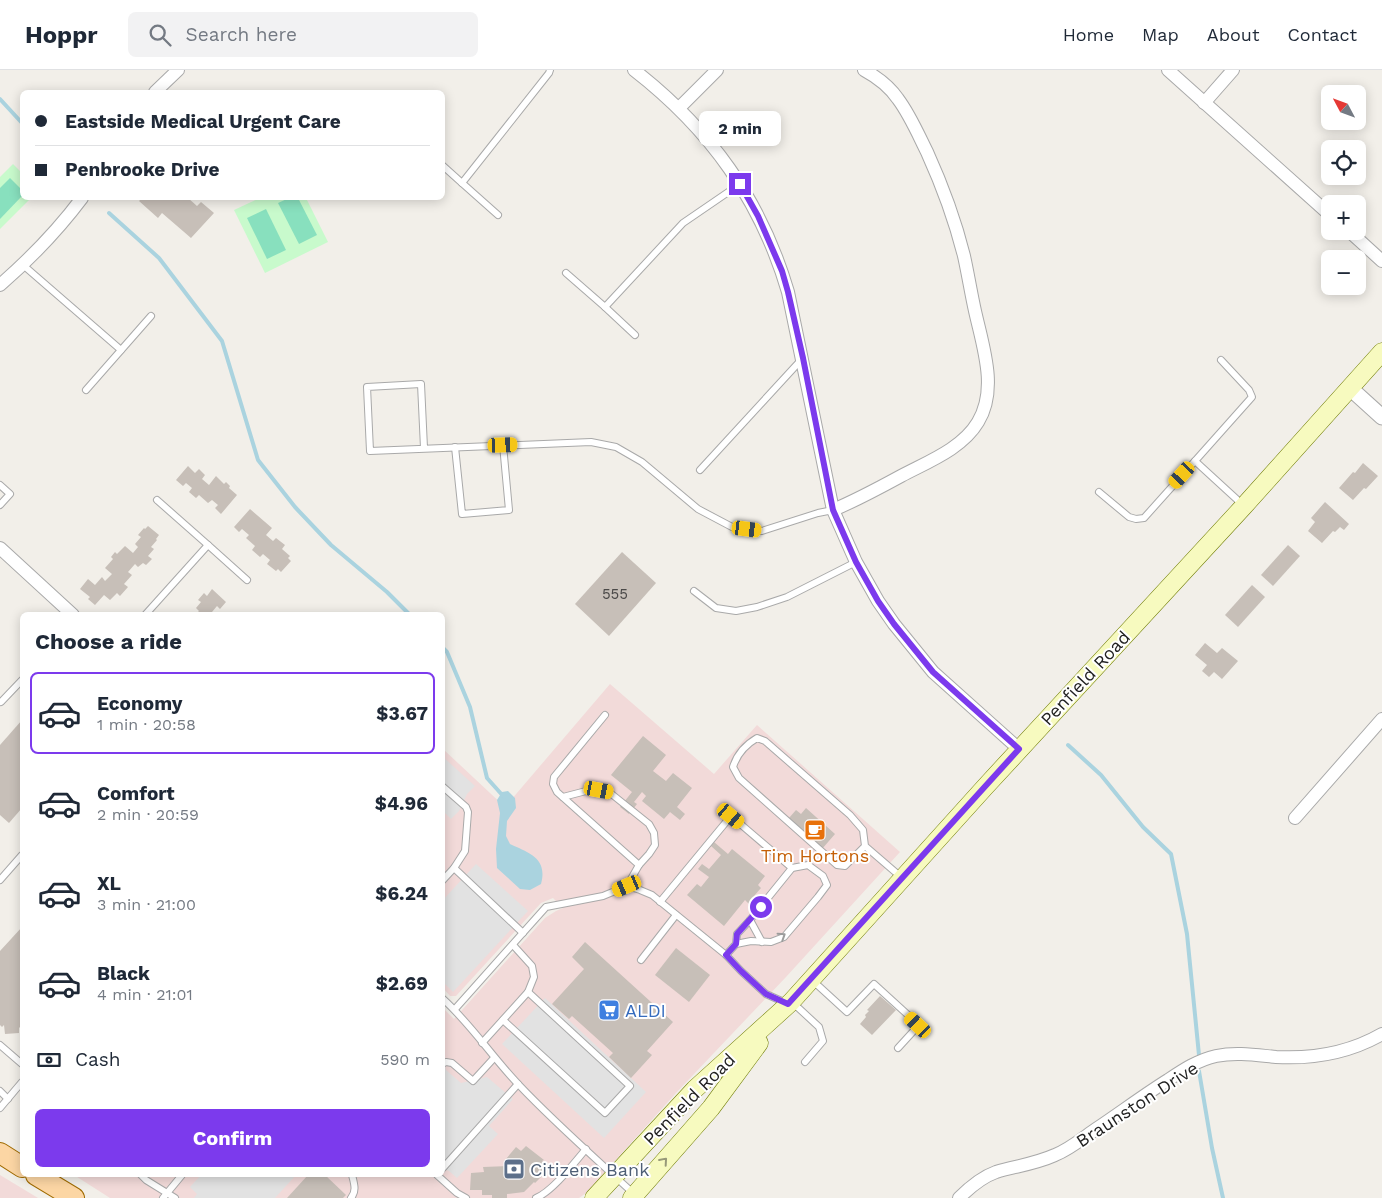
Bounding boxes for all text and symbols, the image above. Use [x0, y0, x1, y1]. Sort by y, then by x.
search box [128, 12, 478, 57]
text: Hoppr [25, 21, 98, 49]
icon: search [146, 21, 174, 49]
text: Search here [186, 23, 297, 46]
text: Home [1063, 24, 1114, 45]
text: Map [1142, 24, 1179, 45]
text: About [1207, 24, 1259, 45]
text: Contact [1287, 24, 1357, 45]
north arrow [1321, 85, 1366, 130]
map controls [1321, 85, 1366, 295]
text: Eastside Medical Urgent Care [65, 110, 341, 133]
callout: 2 min [699, 112, 781, 146]
text: 2 min [718, 119, 762, 138]
button: locate [1321, 140, 1366, 185]
text: Penbrooke Drive [65, 158, 219, 181]
route end [729, 173, 751, 195]
button: + [1321, 195, 1366, 240]
button: − [1321, 250, 1366, 295]
car [487, 437, 518, 453]
car [1166, 459, 1197, 491]
car [731, 520, 762, 538]
house number: 555 [602, 585, 628, 603]
street label: Penfield Road [1036, 626, 1134, 730]
text: Choose a ride [35, 629, 182, 654]
icon: car [37, 691, 82, 736]
text: Economy [97, 692, 182, 715]
text: $3.67 [376, 702, 428, 725]
text: 1 min · 20:58 [97, 715, 196, 734]
car [582, 780, 615, 800]
icon: car [37, 781, 82, 826]
text: Comfort [97, 782, 175, 805]
text: $4.96 [375, 792, 428, 815]
car [714, 801, 747, 831]
text: 2 min · 20:59 [97, 805, 199, 824]
cafe icon: Tim Hortons [803, 818, 827, 842]
place label: Tim Hortons [761, 845, 869, 866]
icon: car [37, 871, 82, 916]
text: XL [97, 872, 121, 895]
car [610, 873, 643, 899]
text: $6.24 [375, 882, 428, 905]
text: 3 min · 21:00 [97, 895, 196, 914]
route start [750, 896, 772, 918]
one-way arrow [777, 932, 786, 942]
icon: car [37, 961, 82, 1006]
text: Black [97, 962, 150, 985]
text: $2.69 [376, 972, 428, 995]
text: 4 min · 21:01 [97, 985, 193, 1004]
supermarket icon: ALDI [597, 998, 621, 1022]
place label: ALDI [625, 1000, 666, 1021]
car [901, 1009, 934, 1041]
icon: cash [35, 1046, 63, 1074]
text: Cash [75, 1048, 121, 1071]
street label: Penfield Road [639, 1049, 739, 1149]
text: 590 m [380, 1050, 430, 1069]
street label: Braunston Drive [1072, 1057, 1202, 1151]
button: Confirm [35, 1109, 430, 1167]
bank icon: Citizens Bank [502, 1157, 526, 1181]
one-way arrow [659, 1158, 668, 1167]
place label: Citizens Bank [530, 1159, 649, 1180]

